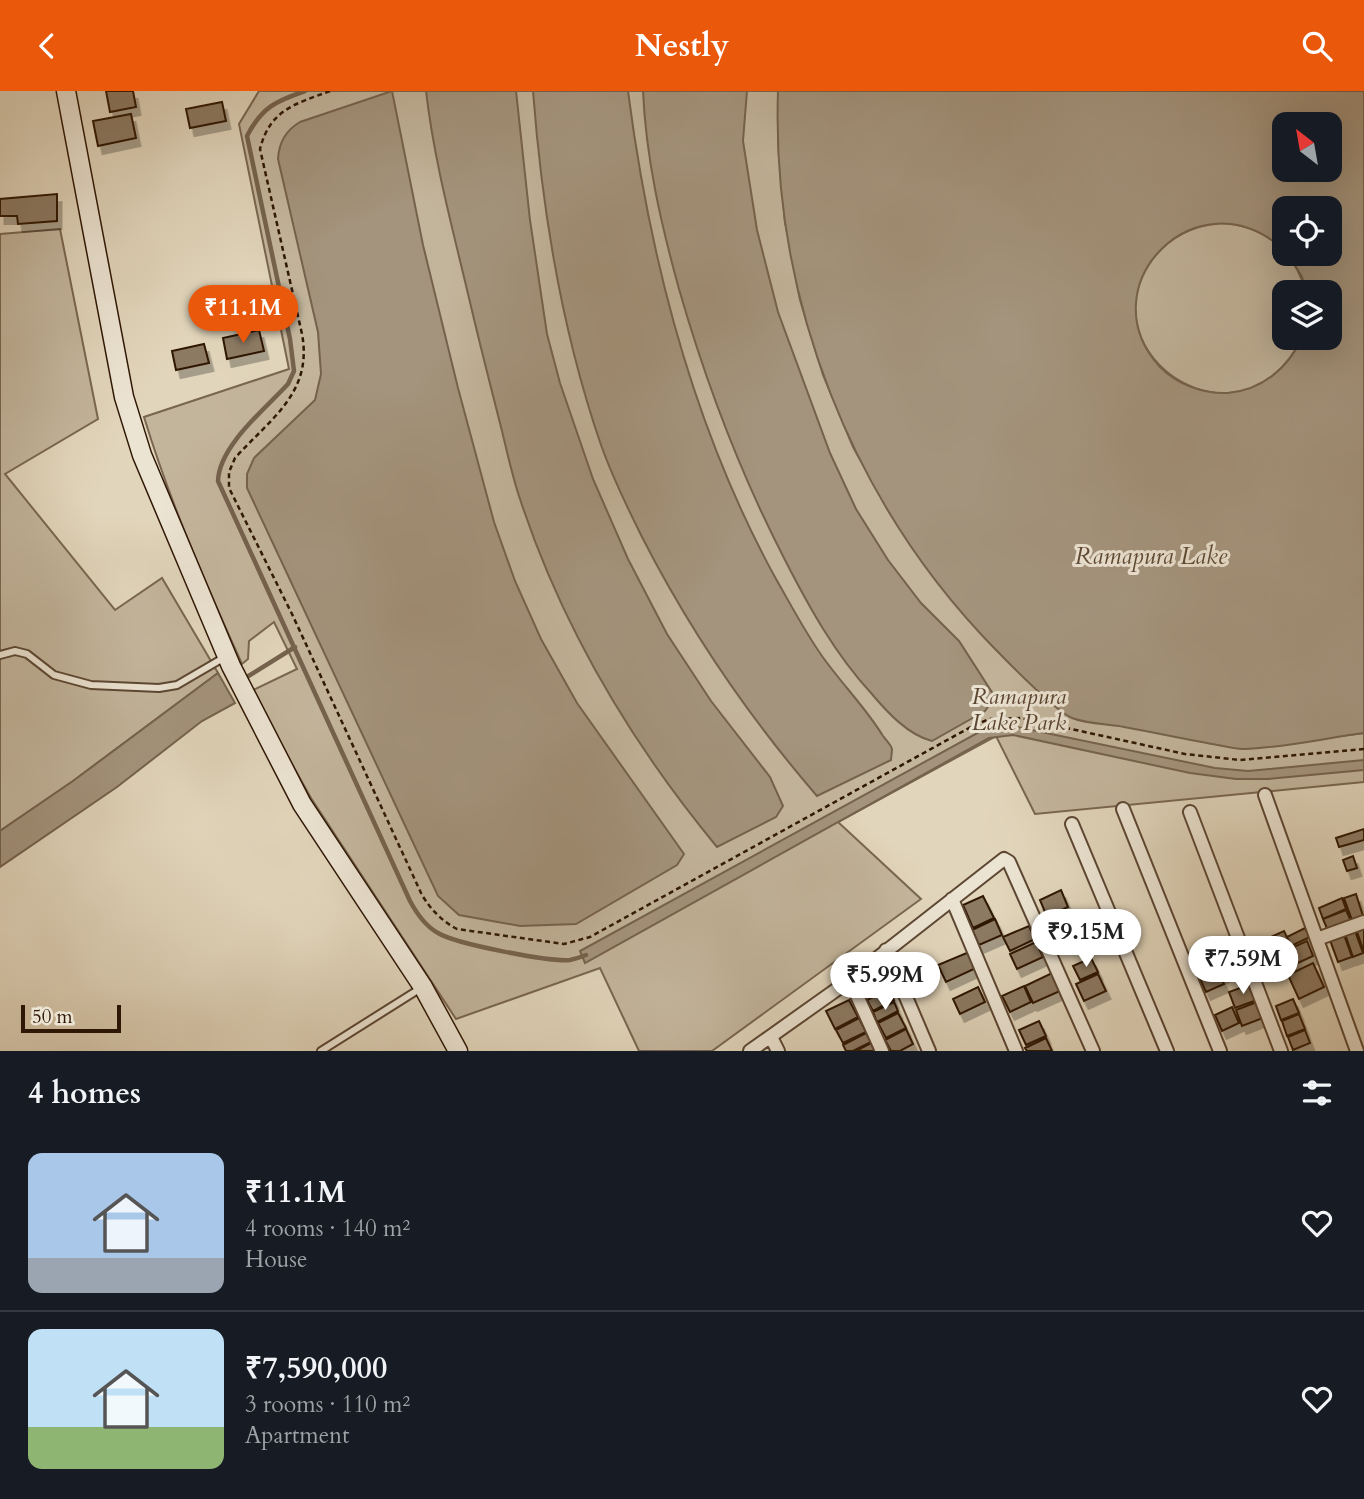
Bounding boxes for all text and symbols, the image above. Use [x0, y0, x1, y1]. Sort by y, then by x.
text: Nestly [635, 24, 729, 68]
icon: back [28, 27, 66, 65]
icon: search [1298, 27, 1336, 65]
north arrow [1272, 112, 1342, 182]
map controls [1272, 112, 1342, 350]
button: locate [1272, 196, 1342, 266]
button: layers [1272, 280, 1342, 350]
pin: ₹11.1M [186, 285, 300, 345]
text: ₹11.1M [204, 292, 282, 323]
water label: Ramapura Lake [1075, 540, 1228, 573]
park label: Ramapura Lake Park [972, 681, 1067, 738]
pin: ₹9.15M [1029, 909, 1143, 969]
text: ₹9.15M [1047, 916, 1125, 947]
pin: ₹7.59M [1186, 937, 1300, 996]
text: ₹7.59M [1204, 943, 1282, 974]
pin: ₹5.99M [828, 953, 942, 1012]
text: ₹5.99M [846, 959, 924, 990]
scale bar [21, 1002, 121, 1034]
text: 50 m [32, 1004, 73, 1030]
text: 4 homes [28, 1073, 141, 1114]
icon: filters [1298, 1074, 1336, 1112]
text: ₹11.1M [245, 1172, 346, 1213]
icon: home [84, 1181, 168, 1265]
icon: heart [1298, 1204, 1336, 1242]
text: 4 rooms · 140 m² [245, 1213, 410, 1244]
text: House [245, 1244, 307, 1275]
text: ₹7,590,000 [245, 1348, 387, 1389]
icon: home [84, 1357, 168, 1441]
icon: heart [1298, 1380, 1336, 1418]
text: 3 rooms · 110 m² [245, 1389, 410, 1420]
text: Apartment [245, 1420, 349, 1451]

